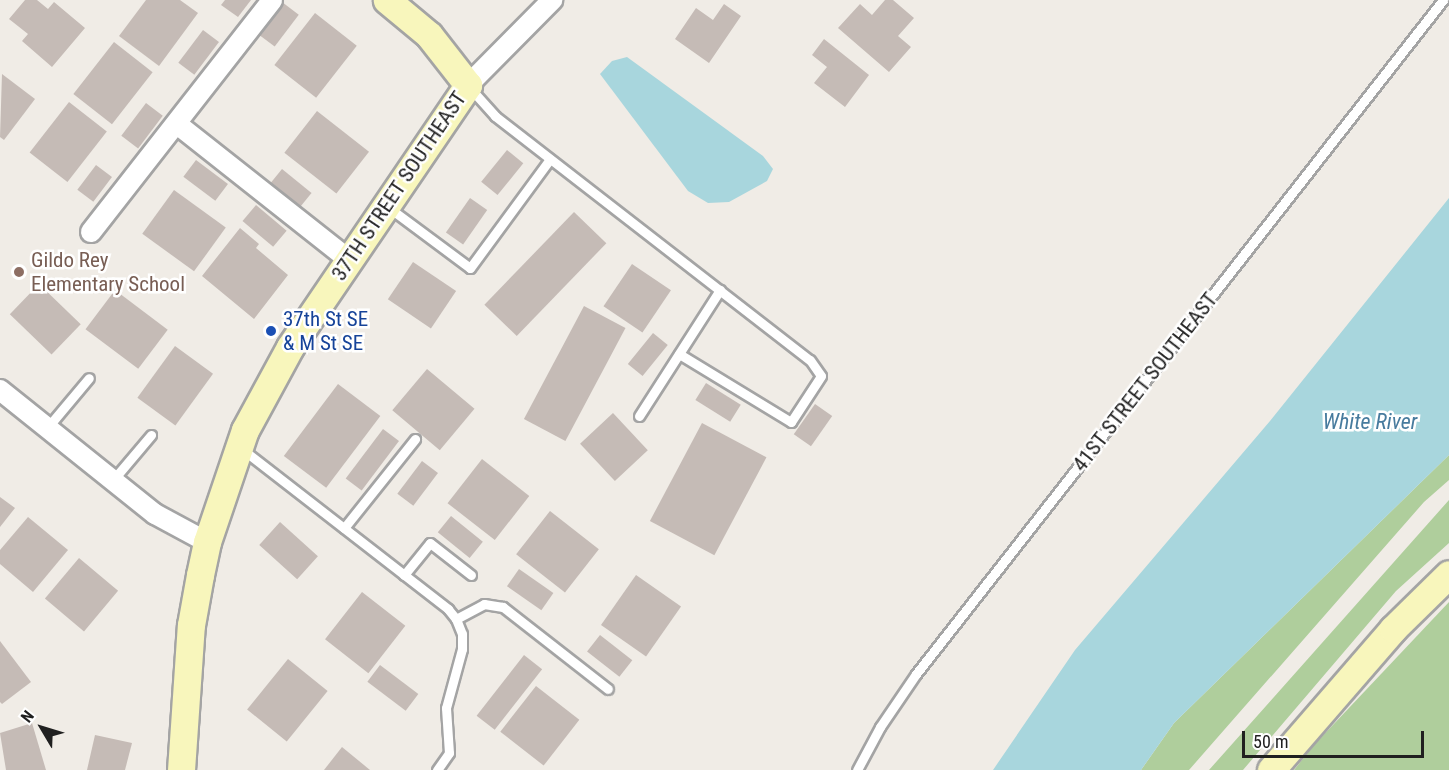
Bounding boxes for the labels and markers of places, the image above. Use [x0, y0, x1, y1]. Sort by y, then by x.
place label: Gildo Rey Elementary School [31, 247, 185, 297]
marker: Gildo Rey Elementary School [12, 265, 26, 279]
place label: 37th St SE & M St SE [283, 306, 368, 356]
marker: 37th St SE & M St SE [264, 324, 278, 338]

